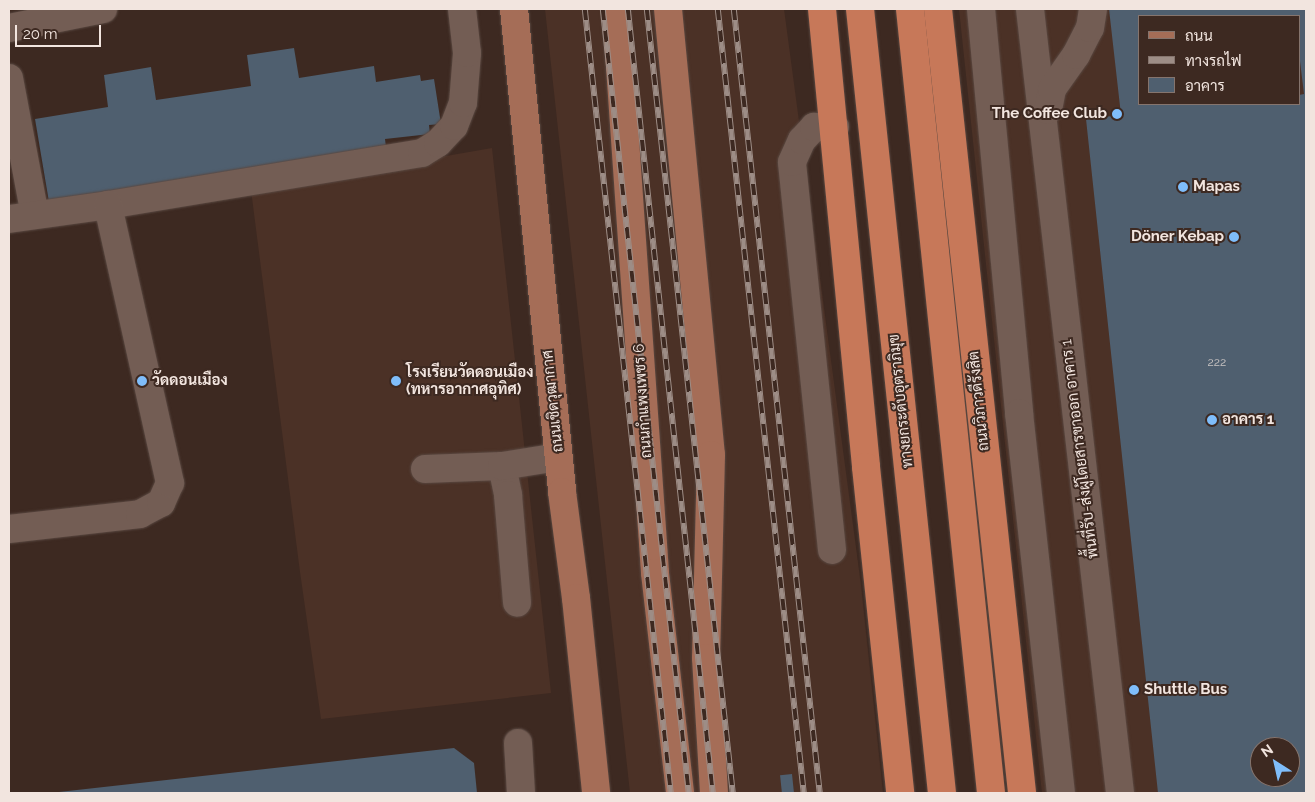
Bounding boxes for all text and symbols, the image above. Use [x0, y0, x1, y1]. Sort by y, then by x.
scale bar [18, 15, 104, 47]
legend [1138, 15, 1300, 105]
text: 20 m [23, 25, 58, 43]
text: ถนน [1185, 27, 1213, 45]
text: ทางรถไฟ [1185, 52, 1242, 70]
text: อาคาร [1185, 77, 1225, 95]
place label: The Coffee Club [992, 105, 1107, 123]
marker: The Coffee Club [1111, 108, 1123, 120]
place label: Mapas [1193, 178, 1240, 196]
marker: Mapas [1177, 181, 1189, 193]
place label: Döner Kebap [1131, 228, 1224, 246]
marker: Döner Kebap [1228, 231, 1240, 243]
street label: ทางยกระดับอุตราภิมุข [885, 333, 917, 469]
street label: พื้นที่รับ-ส่งผู้โดยสารขาออก อาคาร 1 [1058, 338, 1102, 560]
street label: ถนนกำแพงเพชร 6 [630, 343, 656, 459]
street label: ถนนเชิดวุฒากาศ [539, 349, 567, 453]
street label: ถนนวิภาวดีรังสิต [965, 350, 993, 452]
house number: 222 [1208, 356, 1226, 370]
place label: โรงเรียนวัดดอนเมือง (ทหารอากาศอุทิศ) [406, 363, 534, 398]
place label: วัดดอนเมือง [152, 372, 228, 390]
marker: วัดดอนเมือง [136, 375, 148, 387]
marker: โรงเรียนวัดดอนเมือง (ทหารอากาศอุทิศ) [390, 375, 402, 387]
place label: อาคาร 1 [1222, 411, 1274, 429]
marker: อาคาร 1 [1206, 414, 1218, 426]
place label: Shuttle Bus [1144, 681, 1227, 699]
marker: Shuttle Bus [1128, 684, 1140, 696]
north arrow [1250, 737, 1300, 787]
text: N [1258, 741, 1276, 760]

